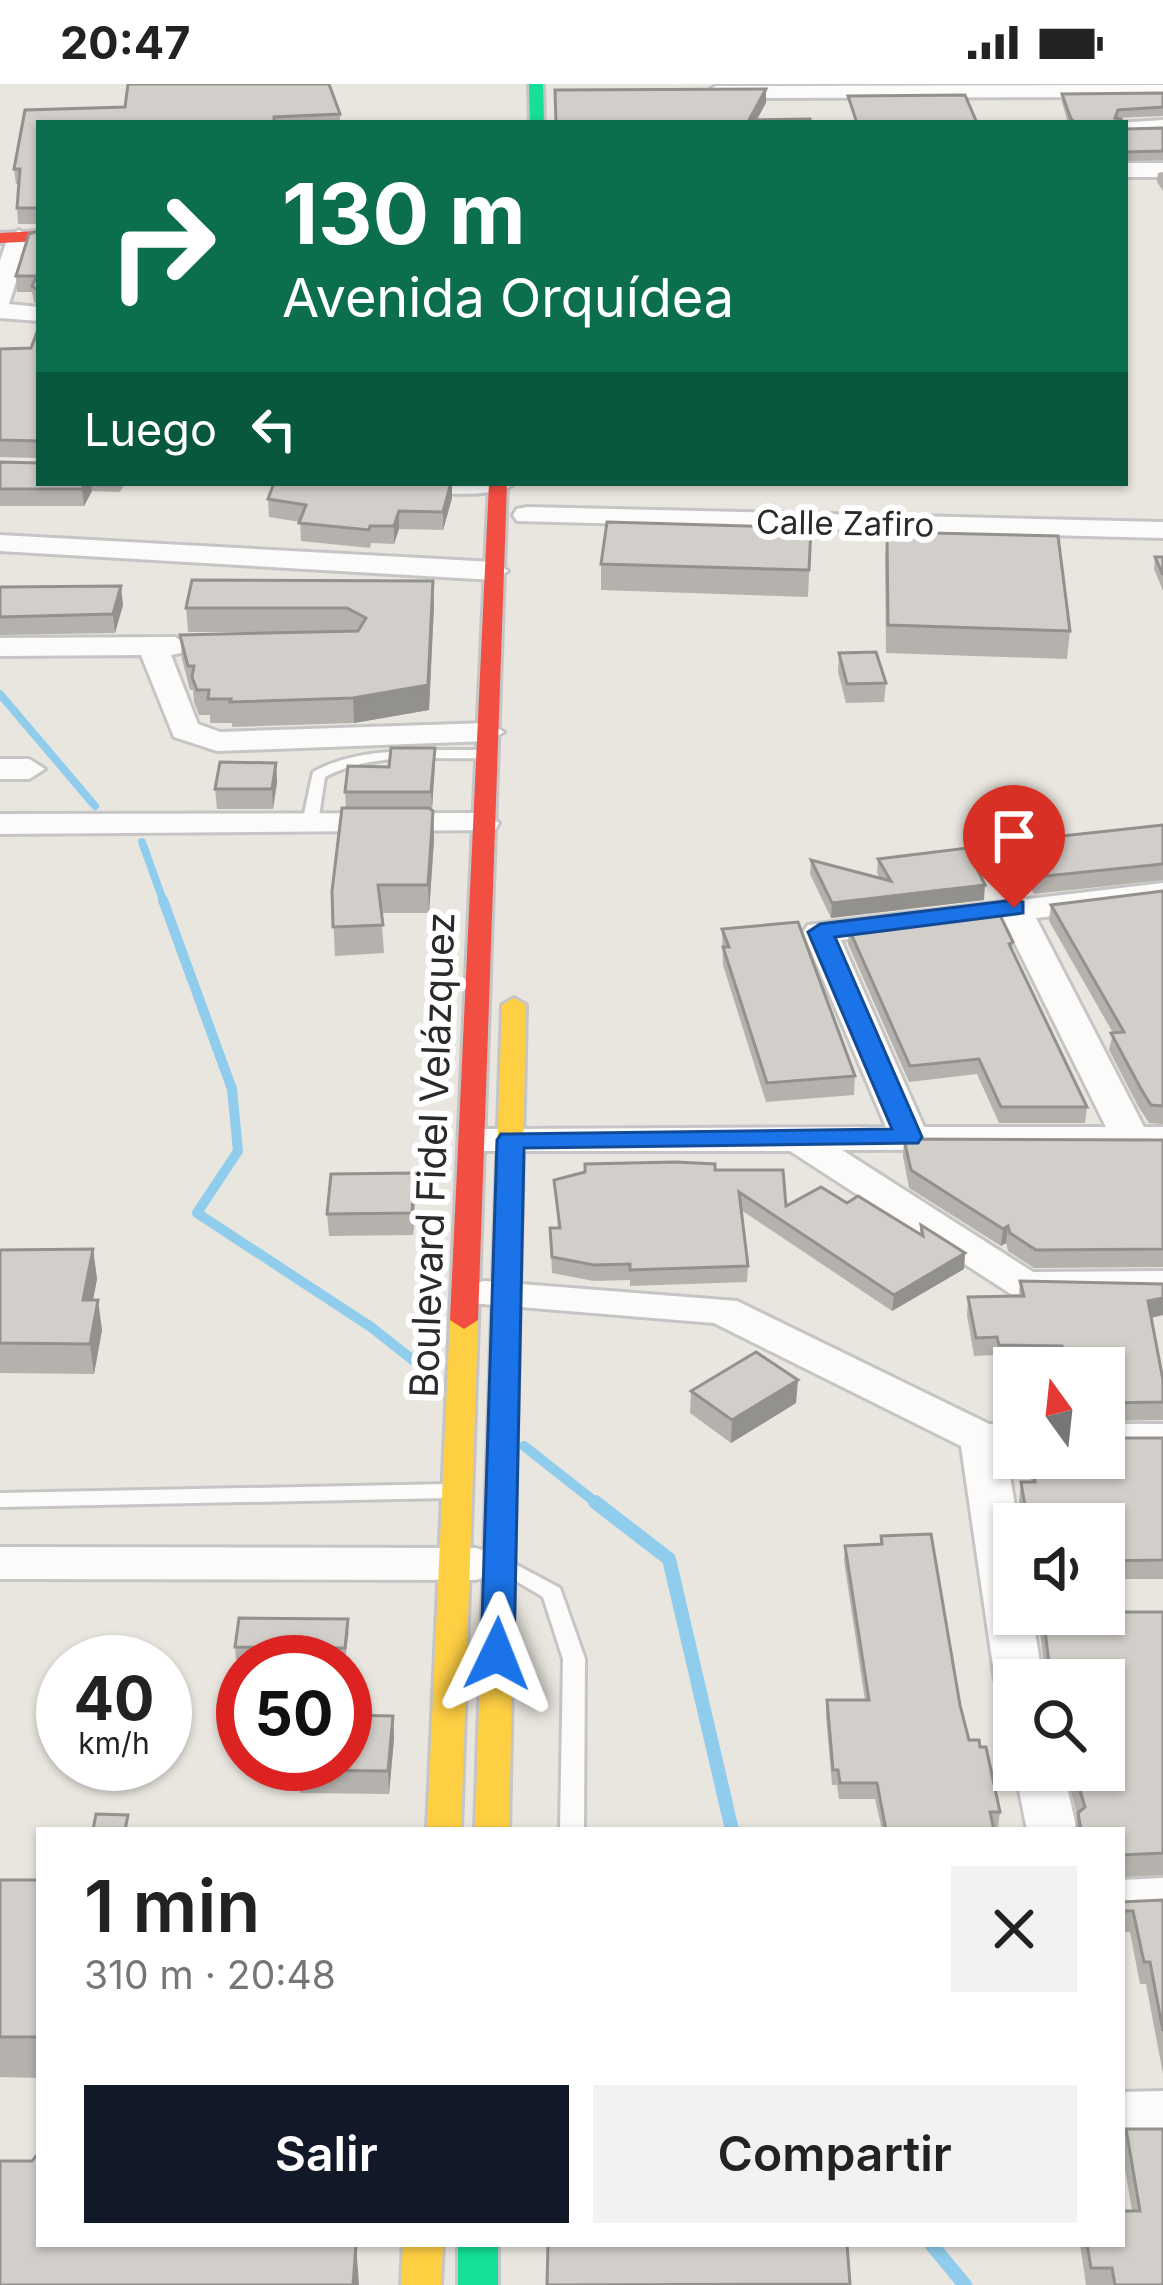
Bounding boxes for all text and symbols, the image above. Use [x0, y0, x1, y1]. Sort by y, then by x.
text: 20:47 [60, 15, 190, 70]
text: 130 m [282, 163, 526, 264]
icon: right [84, 168, 240, 324]
text: Avenida Orquídea [282, 265, 734, 330]
icon: left [241, 396, 307, 462]
text: Luego [84, 402, 217, 457]
street label: Calle Zafiro [756, 501, 934, 545]
pin [963, 785, 1065, 908]
icon: arrive [981, 803, 1047, 869]
street label: Boulevard Fidel Velázquez [400, 911, 463, 1399]
north arrow [993, 1347, 1125, 1479]
map controls [993, 1347, 1125, 1791]
button: sound [993, 1503, 1125, 1635]
position arrow [434, 1591, 560, 1717]
speed limit sign: 50 [216, 1635, 372, 1791]
button: search [993, 1659, 1125, 1791]
text: 40 [73, 1662, 155, 1734]
text: km/h [78, 1725, 150, 1761]
text: 1 min [84, 1862, 260, 1949]
button: close [951, 1866, 1077, 1992]
text: 310 m · 20:48 [84, 1951, 336, 1998]
button: Salir [84, 2085, 569, 2223]
button: Compartir [593, 2085, 1077, 2223]

